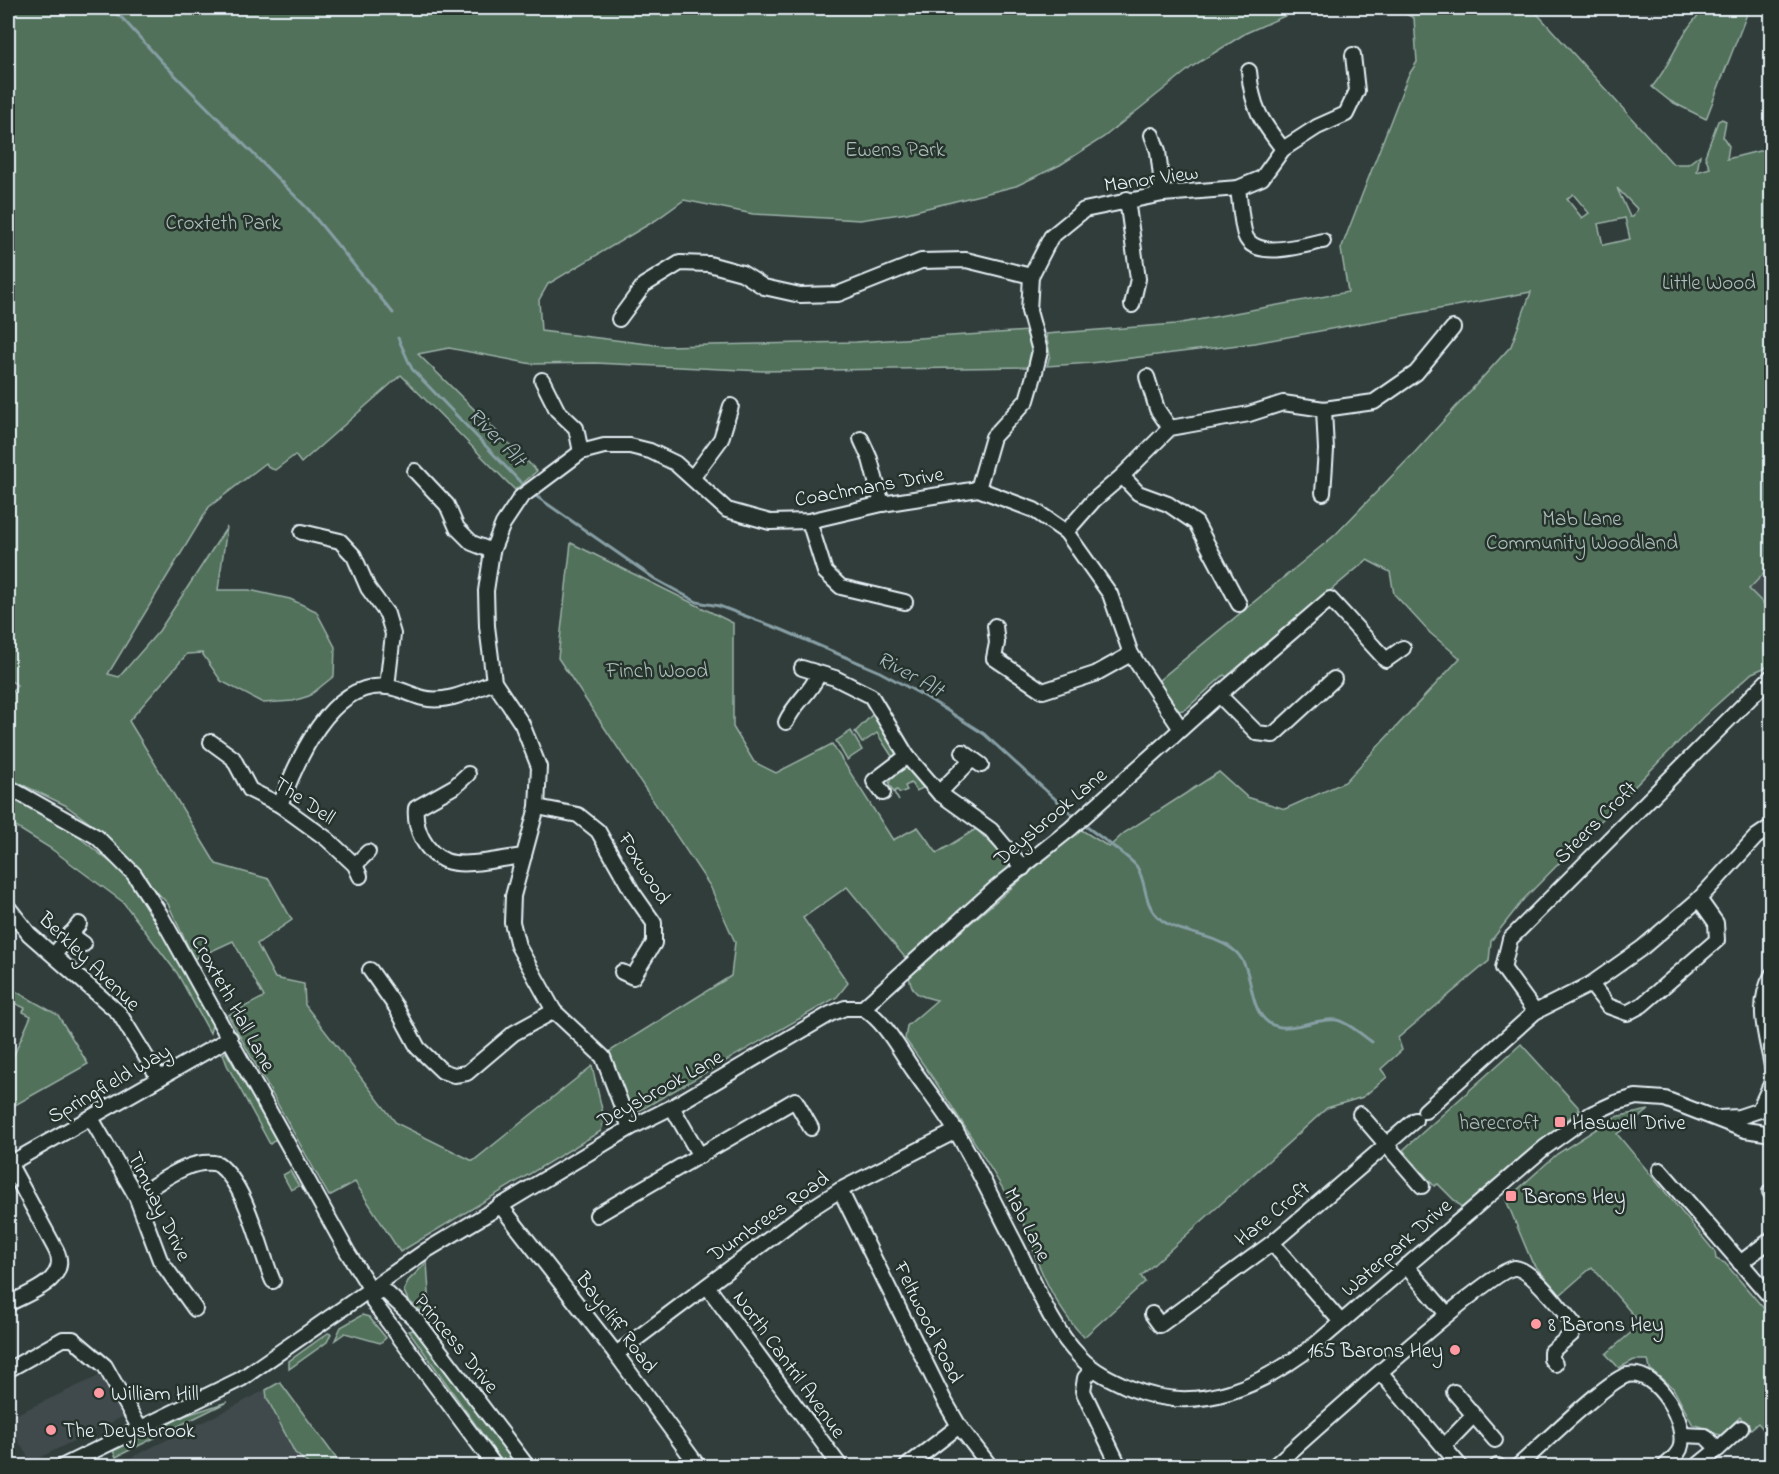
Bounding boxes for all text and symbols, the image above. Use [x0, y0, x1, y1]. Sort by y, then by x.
park label: Ewens Park [845, 136, 946, 166]
street label: Manor View [1102, 159, 1200, 201]
park label: Croxteth Park [165, 209, 281, 239]
park label: Little Wood [1662, 269, 1756, 299]
water label: River Alt [459, 401, 534, 477]
street label: Coachmans Drive [792, 460, 947, 516]
park label: Mab Lane Community Woodland [1486, 505, 1678, 561]
water label: River Alt [870, 644, 951, 708]
park label: Finch Wood [605, 657, 708, 687]
street label: Deysbrook Lane [988, 761, 1116, 876]
street label: The Dell [267, 770, 341, 833]
street label: Steers Croft [1548, 775, 1645, 872]
street label: Foxwood [609, 827, 677, 911]
street label: Berkley Avenue [29, 905, 147, 1021]
street label: Croxteth Hall Lane [182, 930, 282, 1078]
street label: Springfield Way [43, 1037, 178, 1134]
street label: Deysbrook Lane [592, 1043, 731, 1139]
park label: harecroft [1459, 1109, 1539, 1139]
place label: Haswell Drive [1572, 1109, 1686, 1139]
marker: Haswell Drive [1553, 1115, 1567, 1129]
street label: Timway Drive [117, 1147, 198, 1268]
street label: Dumbrees Road [702, 1165, 836, 1271]
street label: Hare Croft [1229, 1175, 1318, 1254]
street label: Mab Lane [995, 1183, 1058, 1268]
place label: Barons Hey [1522, 1183, 1625, 1215]
marker: Barons Hey [1504, 1189, 1518, 1203]
street label: Waterpark Drive [1335, 1191, 1460, 1305]
street label: Feltwood Road [884, 1256, 970, 1389]
street label: Baycliff Road [565, 1265, 664, 1382]
street label: North Cantril Avenue [725, 1285, 853, 1446]
street label: Princess Drive [406, 1288, 505, 1401]
place label: 8 Barons Hey [1548, 1311, 1664, 1343]
marker: 8 Barons Hey [1529, 1317, 1543, 1331]
place label: 165 Barons Hey [1307, 1337, 1443, 1369]
marker: 165 Barons Hey [1448, 1343, 1462, 1357]
place label: William Hill [111, 1380, 199, 1410]
marker: William Hill [92, 1386, 106, 1400]
place label: The Deysbrook [63, 1417, 196, 1449]
marker: The Deysbrook [44, 1423, 58, 1437]

